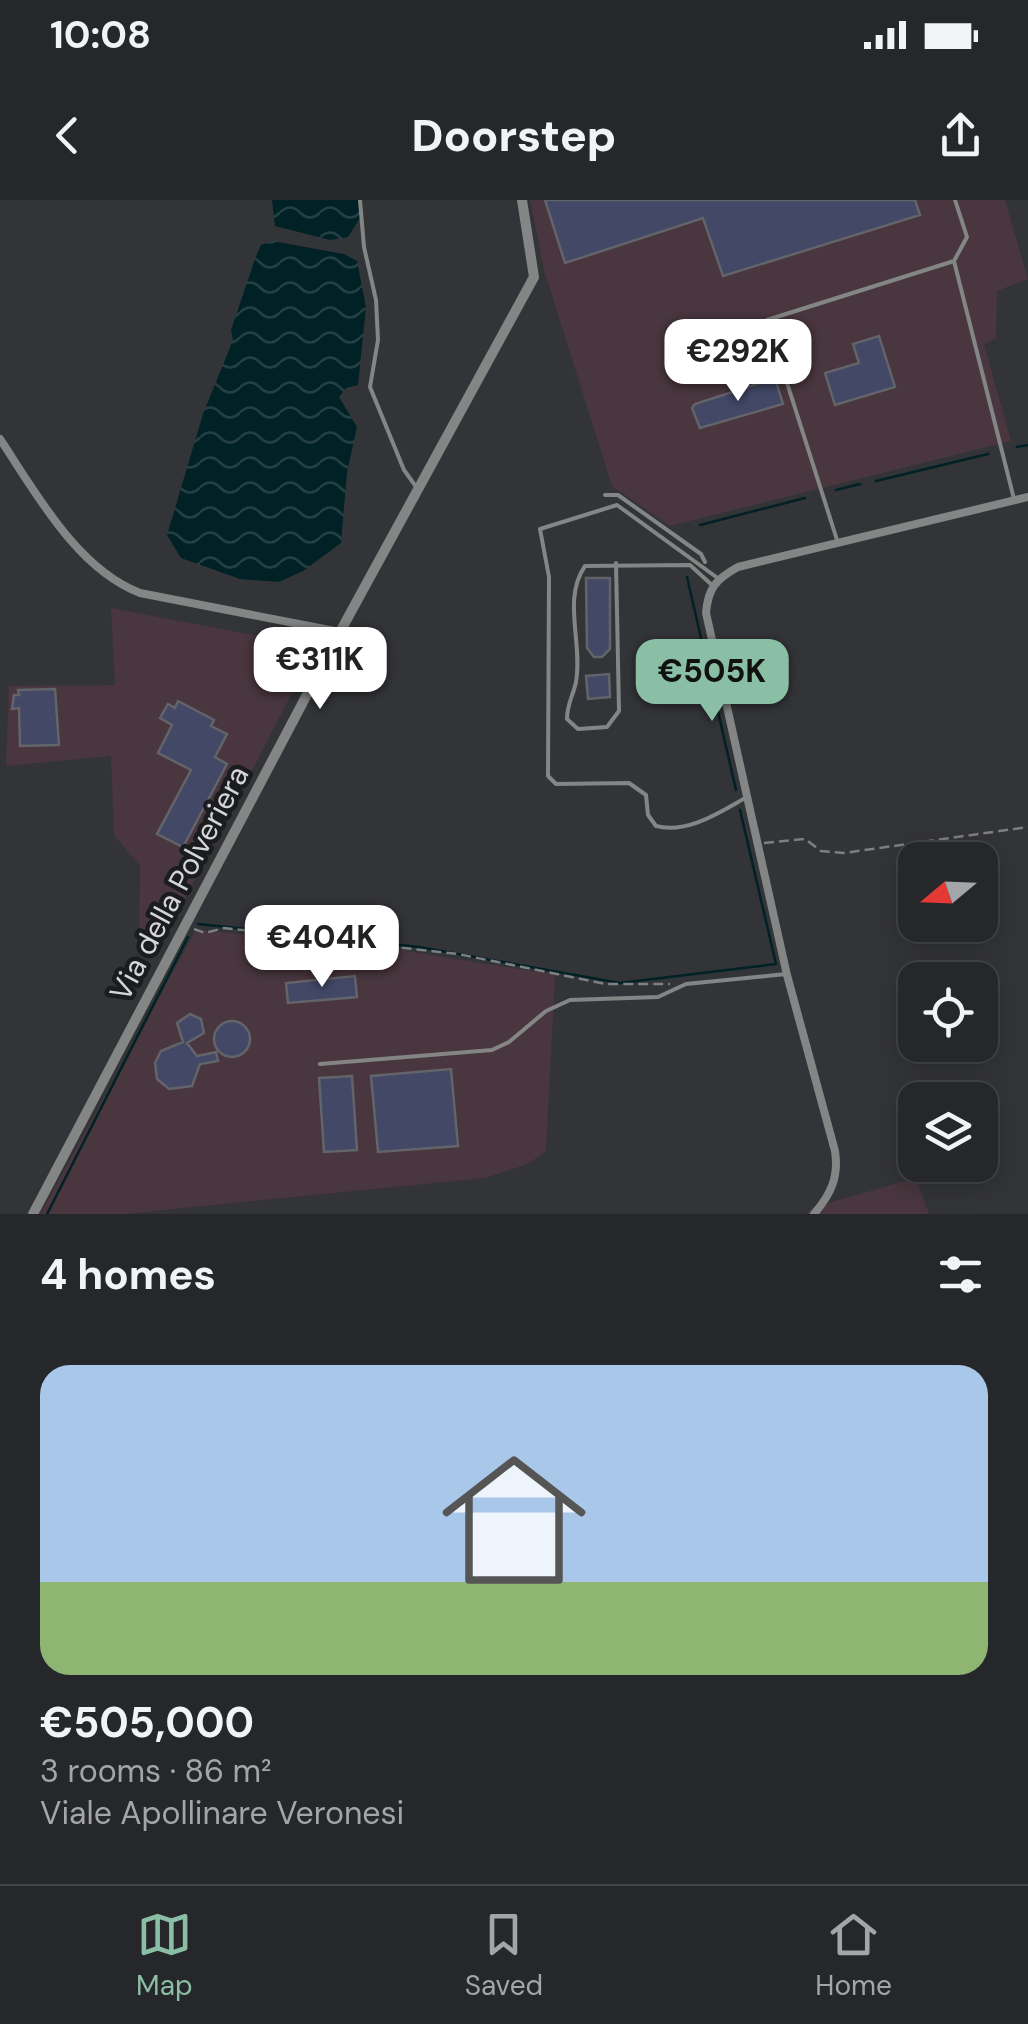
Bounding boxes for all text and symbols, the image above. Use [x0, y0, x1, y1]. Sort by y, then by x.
text: 10:08 [50, 10, 151, 60]
text: Doorstep [412, 106, 616, 165]
icon: back [40, 108, 95, 163]
icon: share [933, 108, 988, 163]
pin: €292K [668, 319, 808, 404]
text: €292K [686, 330, 790, 372]
pin: €311K [250, 627, 390, 712]
text: €311K [276, 638, 364, 680]
pin: €505K [642, 639, 782, 724]
text: €505K [658, 650, 766, 692]
street label: Via della Polveriera [101, 759, 257, 1007]
north arrow [898, 842, 998, 942]
map controls [898, 842, 998, 1182]
pin: €404K [252, 905, 392, 990]
text: €404K [267, 916, 377, 958]
button: locate [898, 962, 998, 1062]
button: layers [898, 1082, 998, 1182]
text: 4 homes [40, 1247, 216, 1302]
icon: filters [933, 1247, 988, 1302]
icon: home [424, 1430, 604, 1610]
text: €505,000 [40, 1695, 254, 1750]
text: 3 rooms · 86 m² [40, 1750, 272, 1792]
text: Viale Apollinare Veronesi [40, 1792, 404, 1834]
tab: Map [136, 1907, 192, 2004]
tab: Saved [465, 1907, 543, 2004]
tab: Home [815, 1907, 892, 2004]

